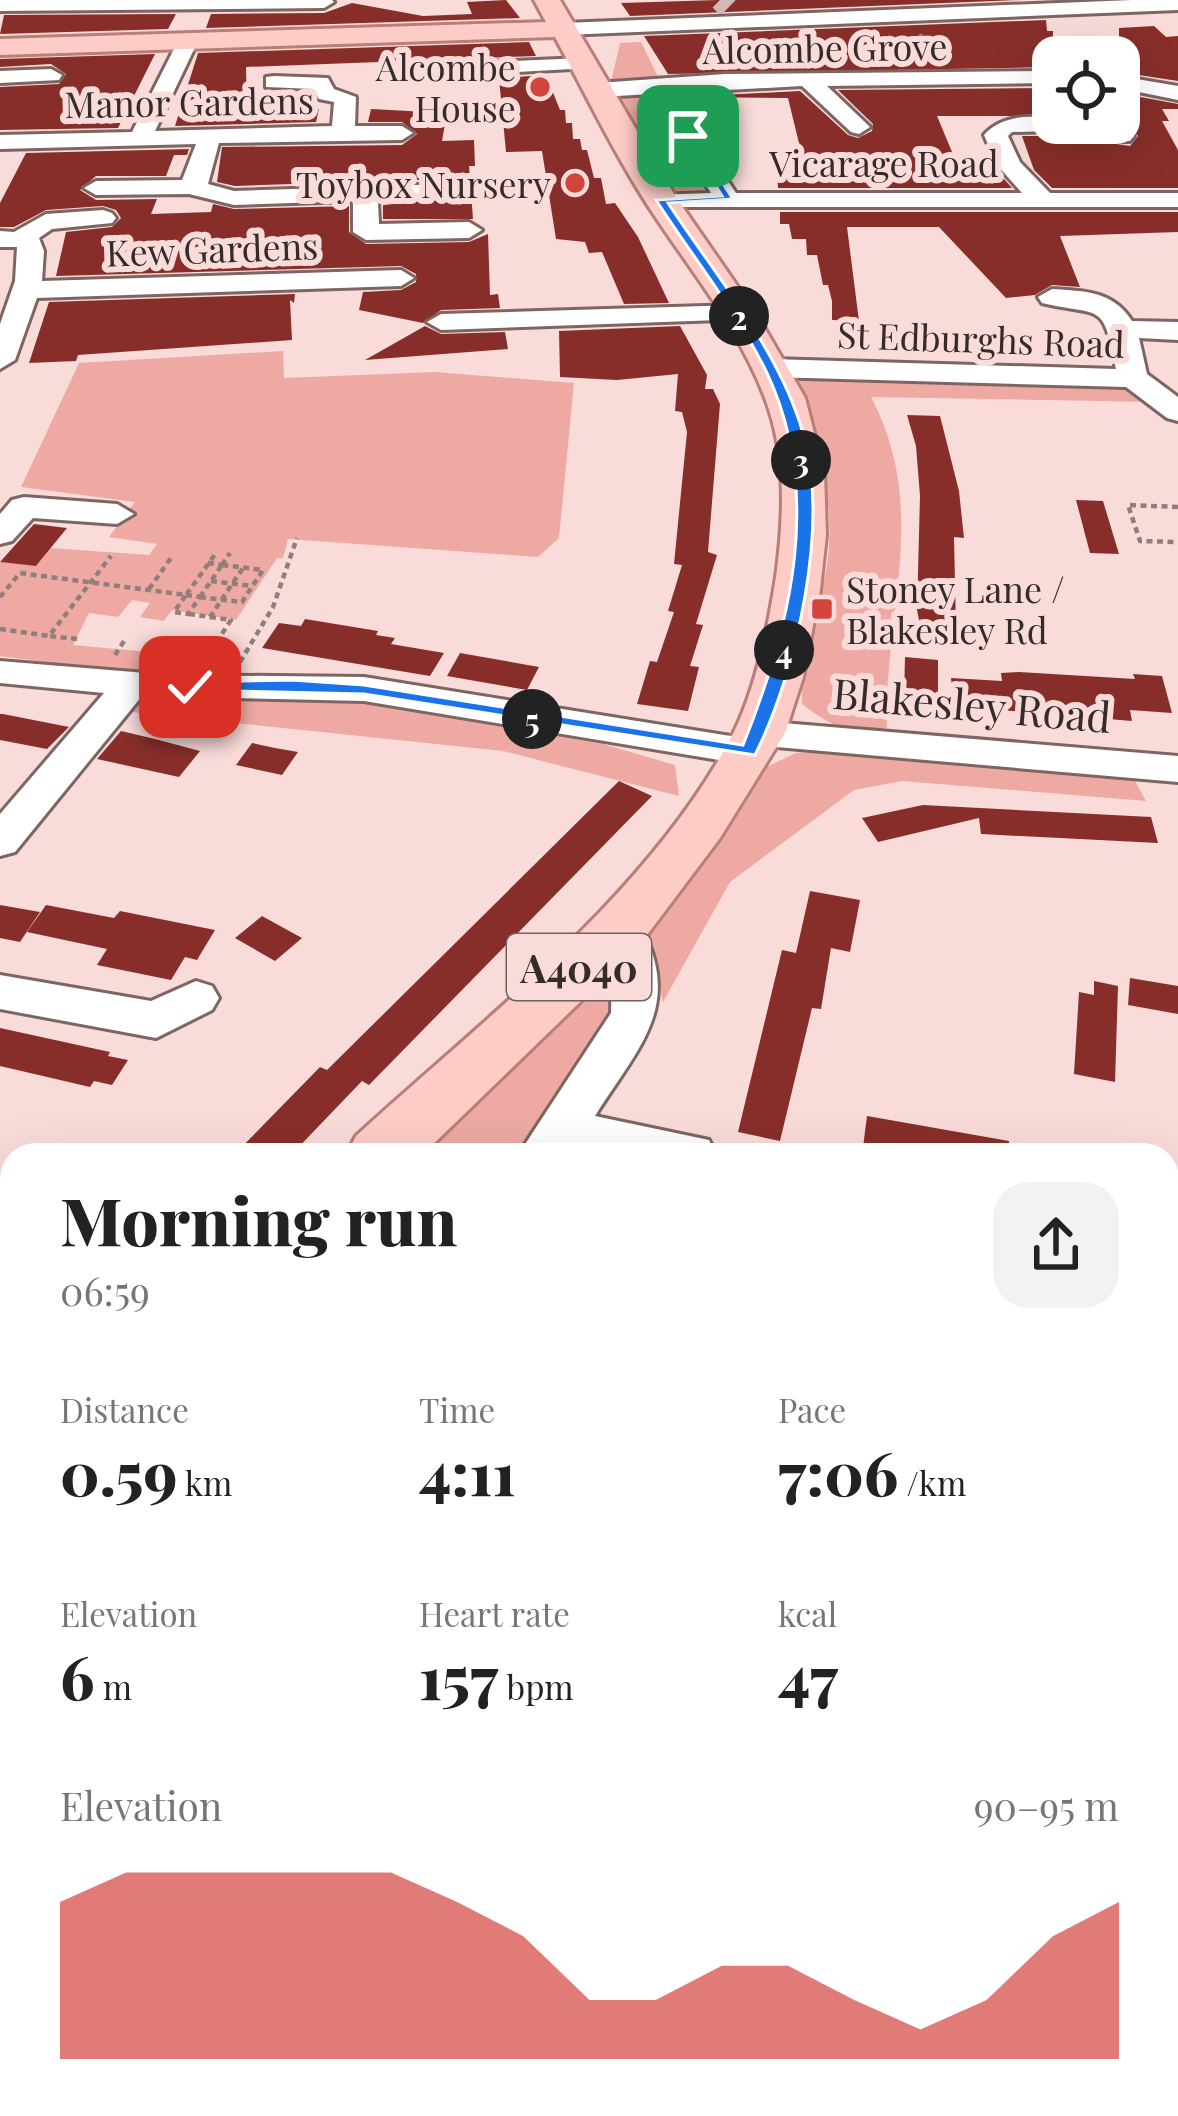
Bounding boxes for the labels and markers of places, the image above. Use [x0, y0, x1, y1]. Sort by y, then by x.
place label: Alcombe House [375, 42, 516, 131]
marker: Alcombe House [527, 74, 553, 100]
pin [637, 85, 739, 187]
place label: Toybox Nursery [296, 159, 551, 207]
marker: Toybox Nursery [562, 170, 588, 196]
pin: 2 [709, 286, 769, 346]
pin: 3 [771, 430, 831, 490]
place label: Stoney Lane / Blakesley Rd [846, 564, 1065, 653]
marker: Stoney Lane / Blakesley Rd [809, 596, 835, 622]
pin: 4 [754, 620, 814, 680]
pin [139, 636, 241, 738]
pin: 5 [502, 689, 562, 749]

